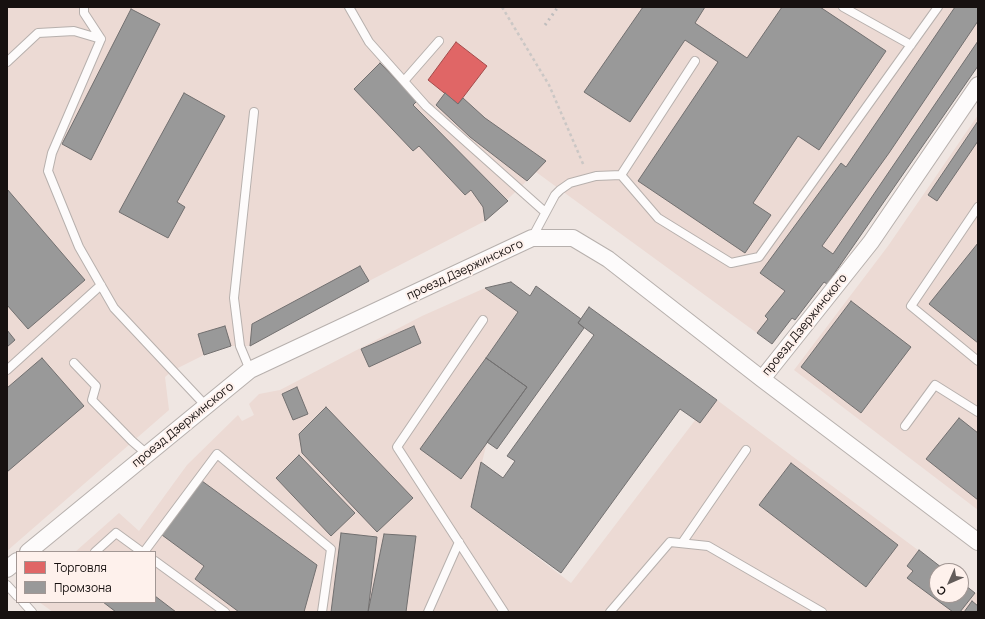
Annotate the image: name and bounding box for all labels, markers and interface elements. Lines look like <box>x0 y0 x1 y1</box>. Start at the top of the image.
street label: проезд Дзержинского <box>405 237 525 303</box>
street label: проезд Дзержинского <box>760 271 850 379</box>
street label: проезд Дзержинского <box>129 380 237 470</box>
legend <box>16 551 156 603</box>
text: Торговля <box>54 559 107 576</box>
north arrow <box>929 563 969 603</box>
text: Промзона <box>54 579 112 596</box>
text: С <box>933 583 949 599</box>

